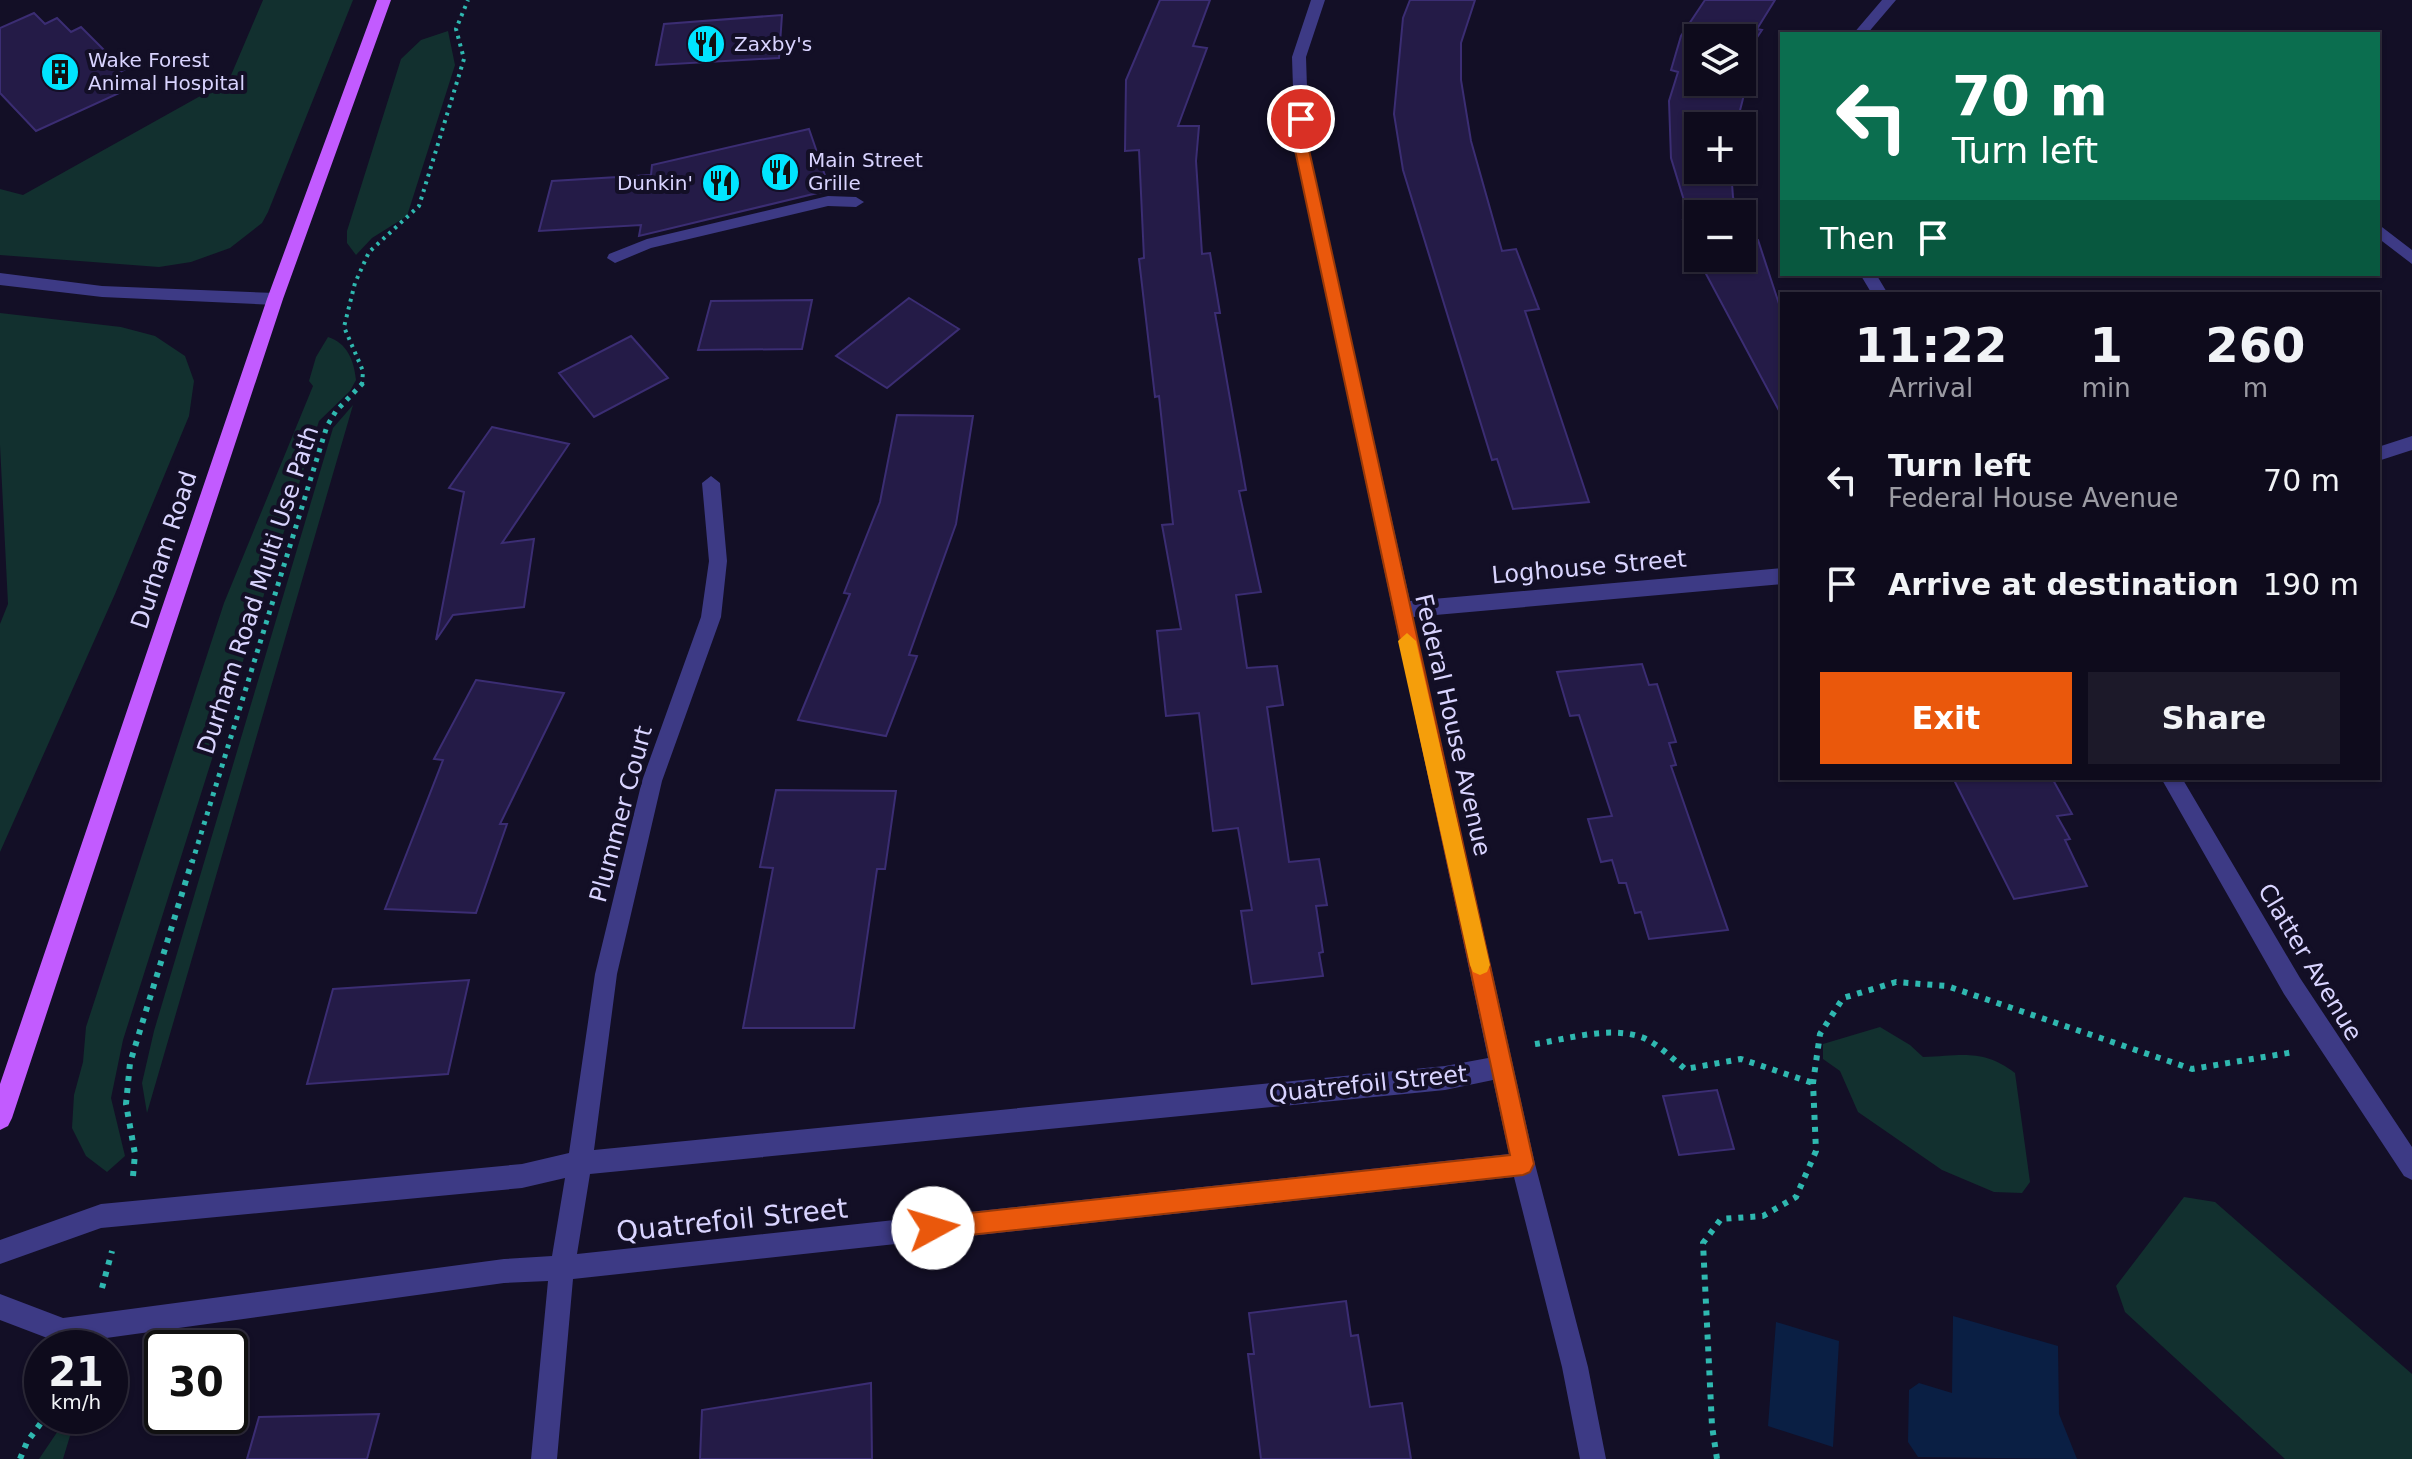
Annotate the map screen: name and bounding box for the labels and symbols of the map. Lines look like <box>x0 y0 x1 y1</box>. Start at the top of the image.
restaurant icon: Zaxby's <box>685 23 727 65</box>
place label: Zaxby's <box>734 32 812 56</box>
place label: Wake Forest Animal Hospital <box>88 48 245 95</box>
building icon: Wake Forest Animal Hospital <box>39 51 81 93</box>
pin <box>1267 85 1335 153</box>
place label: Main Street Grille <box>808 148 923 195</box>
restaurant icon: Main Street Grille <box>759 151 801 193</box>
restaurant icon: Dunkin' <box>700 162 742 204</box>
place label: Dunkin' <box>617 171 693 195</box>
street label: Durham Road Multi Use Path <box>192 422 324 758</box>
street label: Durham Road <box>125 468 203 632</box>
street label: Loghouse Street <box>1490 545 1688 589</box>
street label: Federal House Avenue <box>1409 591 1497 859</box>
street label: Plummer Court <box>584 723 658 905</box>
street label: Clatter Avenue <box>2252 878 2368 1046</box>
street label: Quatrefoil Street <box>1267 1060 1469 1108</box>
position arrow <box>891 1186 975 1270</box>
street label: Quatrefoil Street <box>615 1191 849 1249</box>
speed limit sign: 30 <box>144 1330 248 1434</box>

